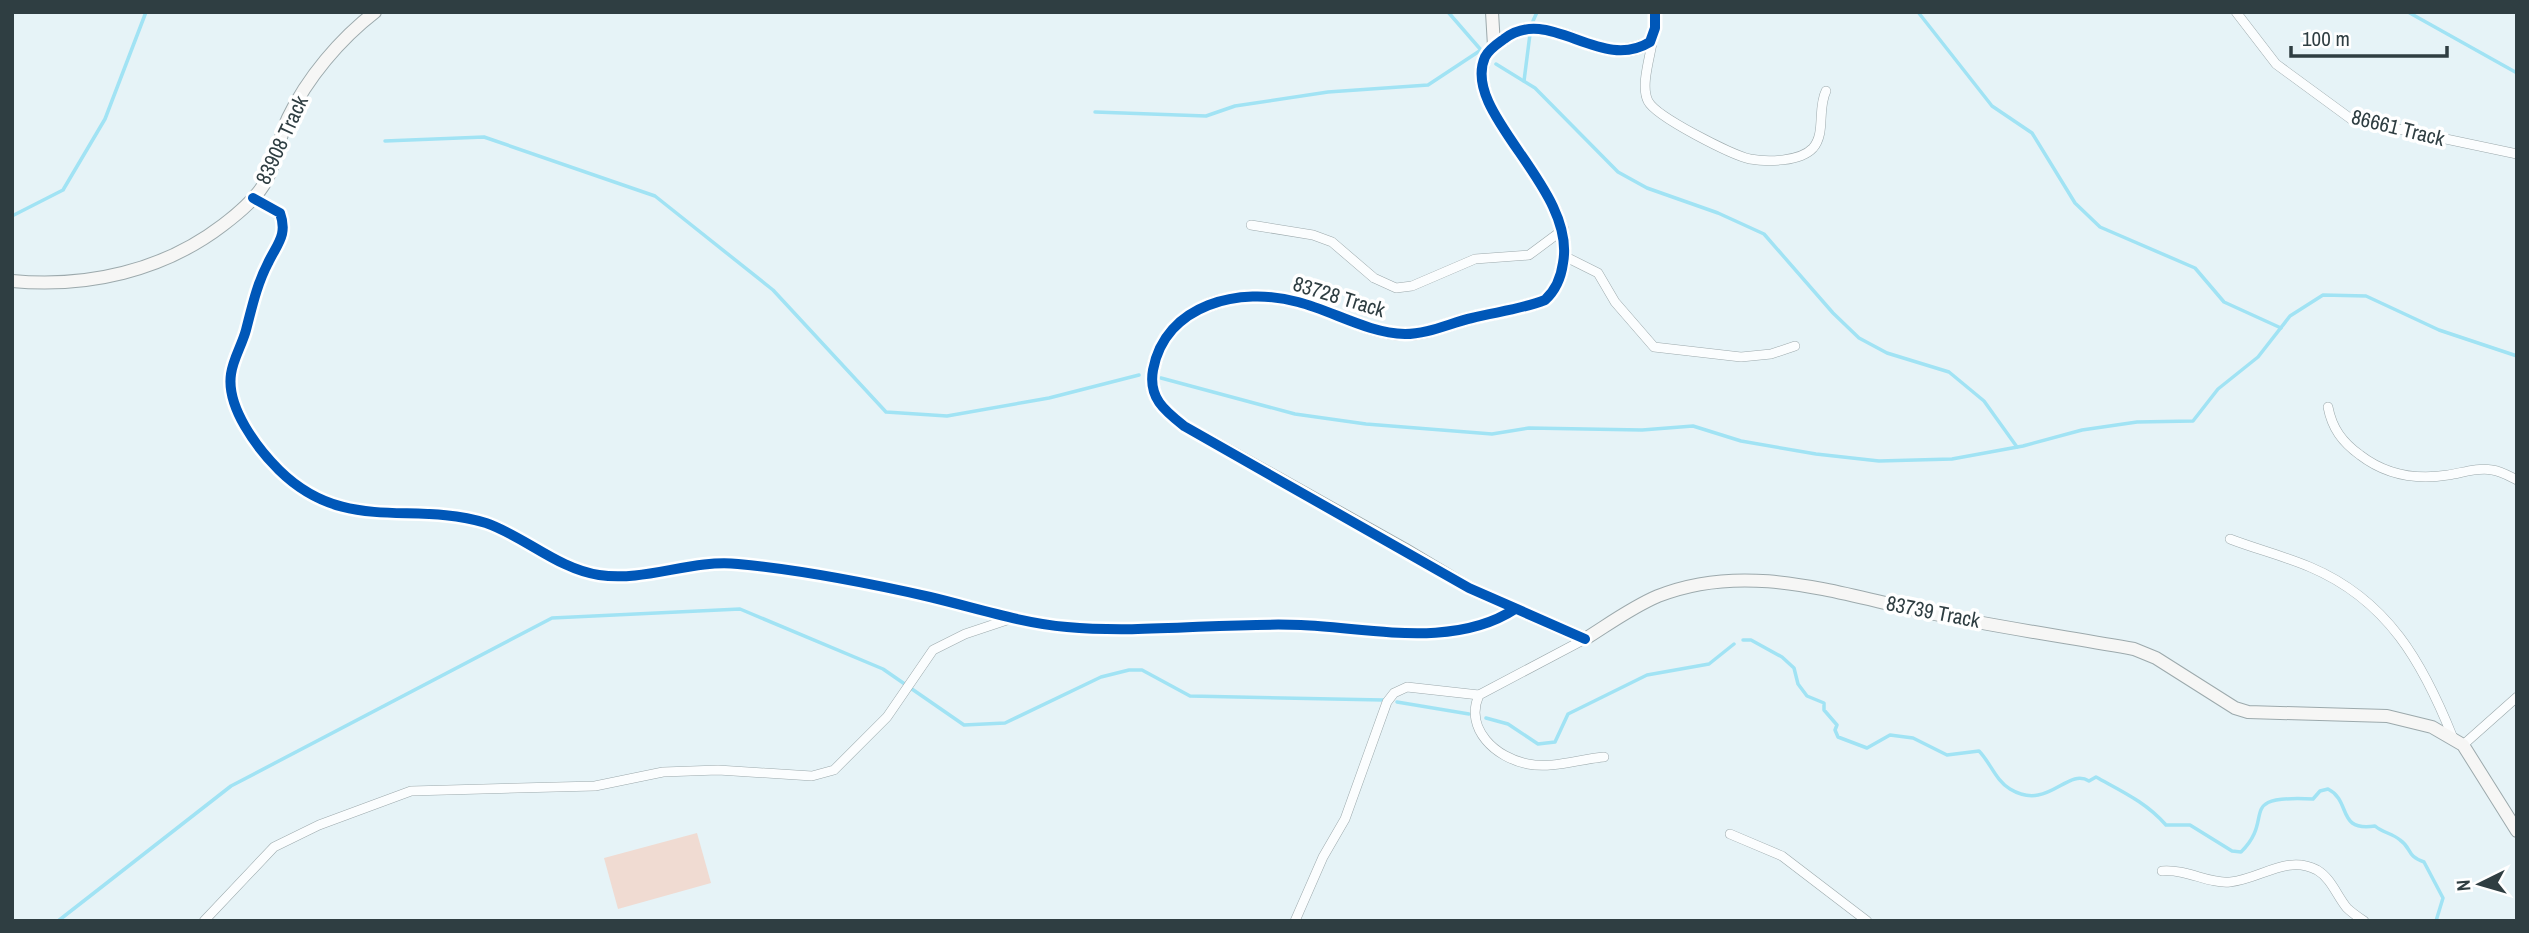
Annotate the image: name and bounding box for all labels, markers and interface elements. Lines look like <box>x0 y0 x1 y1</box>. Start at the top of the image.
scale bar <box>2291 14 2447 58</box>
text: 100 m <box>2302 24 2350 53</box>
street label: 83908 Track <box>248 90 315 189</box>
street label: 86661 Track <box>2349 102 2448 153</box>
street label: 83728 Track <box>1290 269 1389 324</box>
street label: 83739 Track <box>1884 588 1983 635</box>
north arrow <box>2445 849 2515 919</box>
text: N <box>2450 879 2477 892</box>

